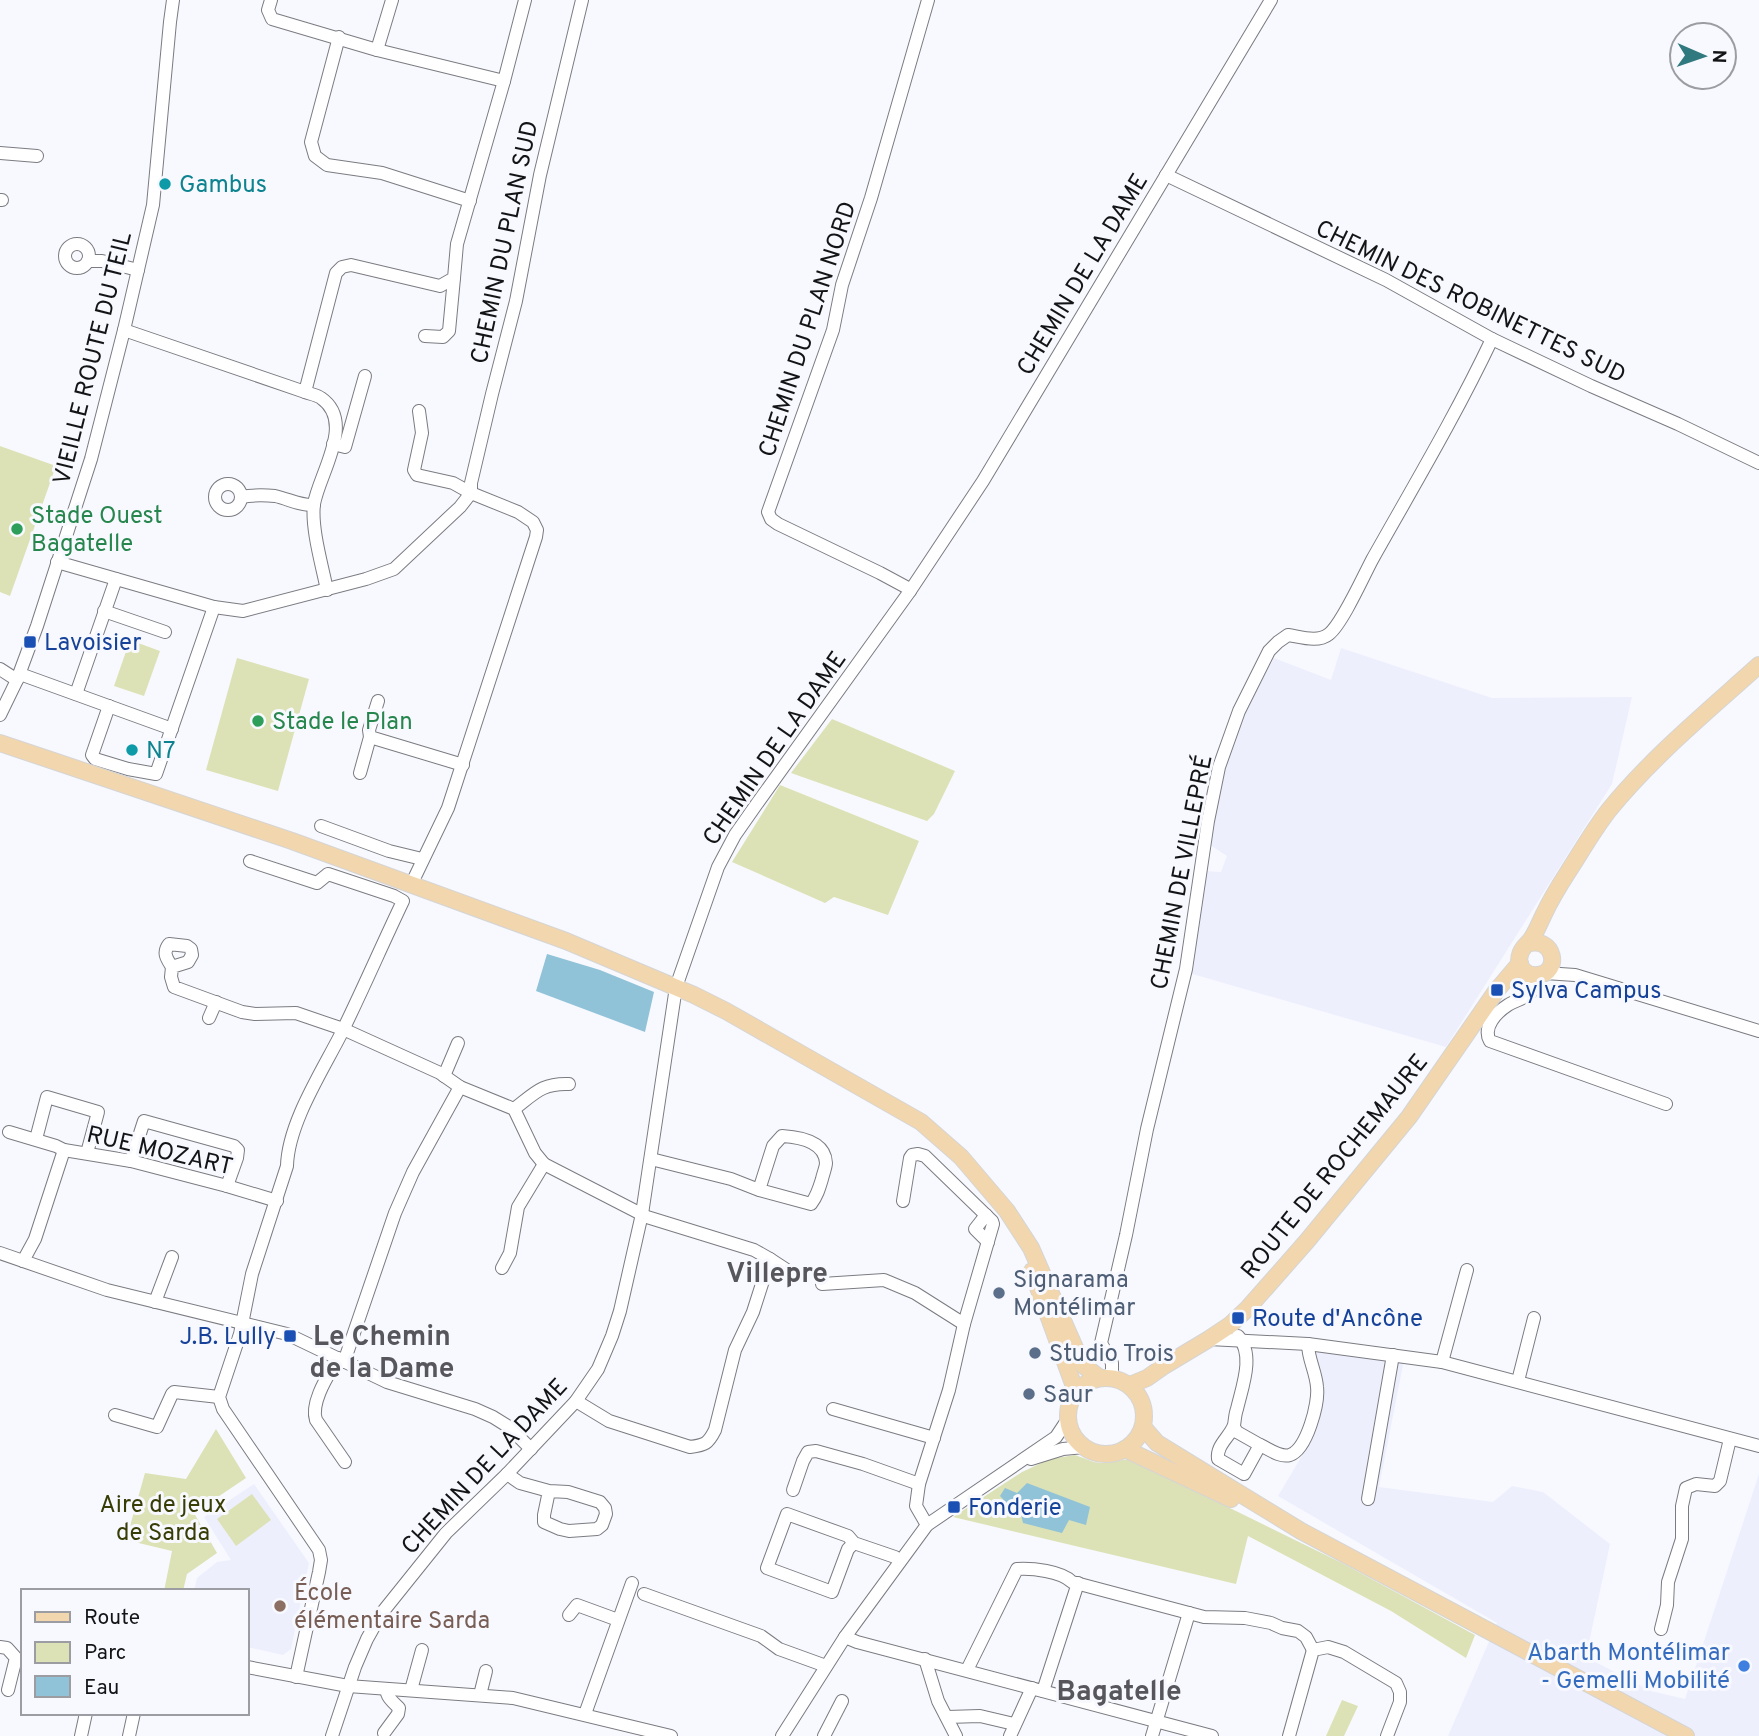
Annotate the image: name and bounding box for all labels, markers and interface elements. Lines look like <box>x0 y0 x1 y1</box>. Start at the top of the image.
north arrow <box>1668 21 1738 91</box>
text: N <box>1706 49 1730 64</box>
street label: CHEMIN DU PLAN SUD <box>466 118 546 367</box>
street label: CHEMIN DE LA DAME <box>1011 168 1156 382</box>
place label: Gambus <box>179 171 267 201</box>
marker: Gambus <box>157 176 173 192</box>
street label: CHEMIN DU PLAN NORD <box>753 198 864 461</box>
street label: CHEMIN DES ROBINETTES SUD <box>1310 214 1630 391</box>
street label: VIEILLE ROUTE DU TEIL <box>48 229 140 488</box>
place label: Stade Ouest Bagatelle <box>31 502 163 560</box>
marker: Stade Ouest Bagatelle <box>9 521 25 537</box>
place label: Lavoisier <box>44 629 142 659</box>
marker: Lavoisier <box>22 634 38 650</box>
street label: CHEMIN DE LA DAME <box>697 646 854 852</box>
place label: Stade le Plan <box>272 708 413 738</box>
marker: Stade le Plan <box>250 713 266 729</box>
place label: N7 <box>146 737 175 767</box>
marker: N7 <box>124 742 140 758</box>
street label: CHEMIN DE VILLEPRÉ <box>1143 752 1220 993</box>
place label: Sylva Campus <box>1511 977 1661 1007</box>
marker: Sylva Campus <box>1489 982 1505 998</box>
street label: ROUTE DE ROCHEMAURE <box>1235 1049 1436 1286</box>
street label: RUE MOZART <box>83 1121 236 1183</box>
district label: Villepre <box>726 1257 828 1293</box>
place label: Signarama Montélimar <box>1013 1266 1136 1324</box>
marker: Signarama Montélimar <box>991 1285 1007 1301</box>
place label: Route d'Ancône <box>1252 1305 1423 1335</box>
marker: Route d'Ancône <box>1230 1310 1246 1326</box>
district label: Le Chemin de la Dame <box>310 1320 454 1388</box>
place label: J.B. Lully <box>179 1323 276 1353</box>
marker: J.B. Lully <box>282 1328 298 1344</box>
place label: Studio Trois <box>1049 1340 1174 1370</box>
marker: Studio Trois <box>1027 1345 1043 1361</box>
street label: CHEMIN DE LA DAME <box>396 1373 575 1562</box>
place label: Saur <box>1043 1381 1093 1411</box>
marker: Saur <box>1021 1386 1037 1402</box>
park label: Aire de jeux de Sarda <box>100 1491 226 1549</box>
place label: Fonderie <box>968 1494 1062 1524</box>
marker: Fonderie <box>946 1499 962 1515</box>
place label: École élémentaire Sarda <box>294 1577 490 1637</box>
legend <box>21 1589 248 1715</box>
marker: École élémentaire Sarda <box>272 1598 288 1614</box>
text: Route <box>84 1605 140 1632</box>
place label: Abarth Montélimar - Gemelli Mobilité <box>1527 1639 1730 1697</box>
text: Parc <box>84 1640 126 1667</box>
marker: Abarth Montélimar - Gemelli Mobilité <box>1736 1658 1752 1674</box>
text: Eau <box>84 1675 119 1702</box>
district label: Bagatelle <box>1057 1675 1181 1711</box>

